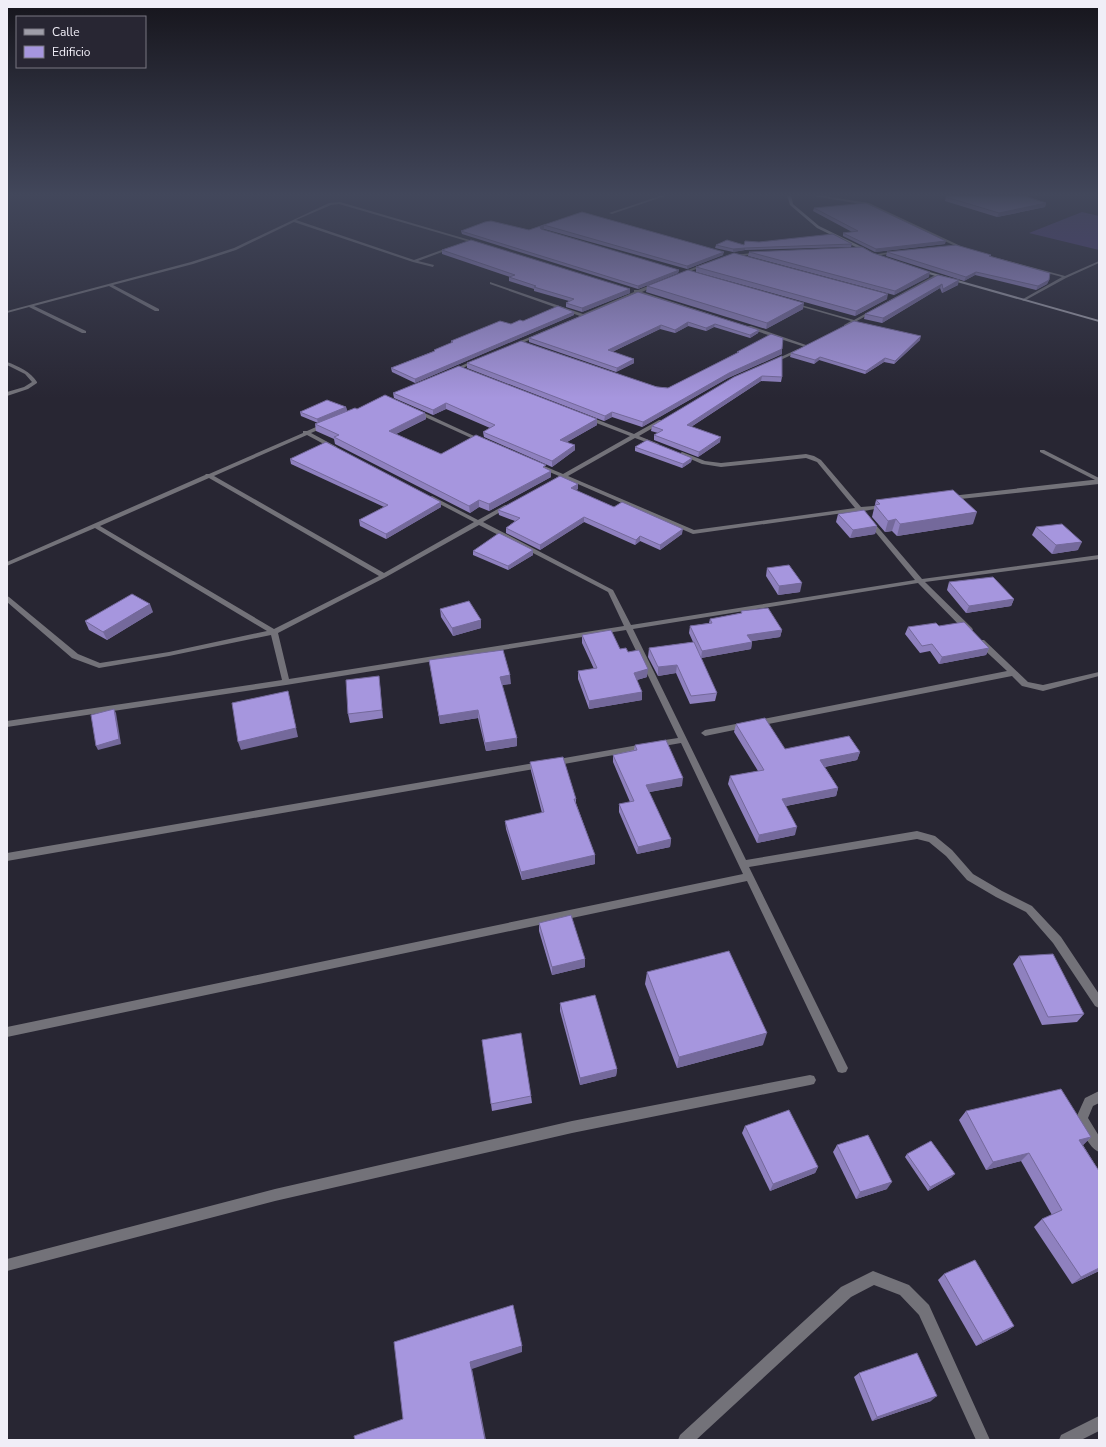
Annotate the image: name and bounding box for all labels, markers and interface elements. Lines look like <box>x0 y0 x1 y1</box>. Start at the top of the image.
legend <box>16 16 146 68</box>
text: Calle <box>52 24 80 40</box>
text: Edificio <box>52 44 91 60</box>

